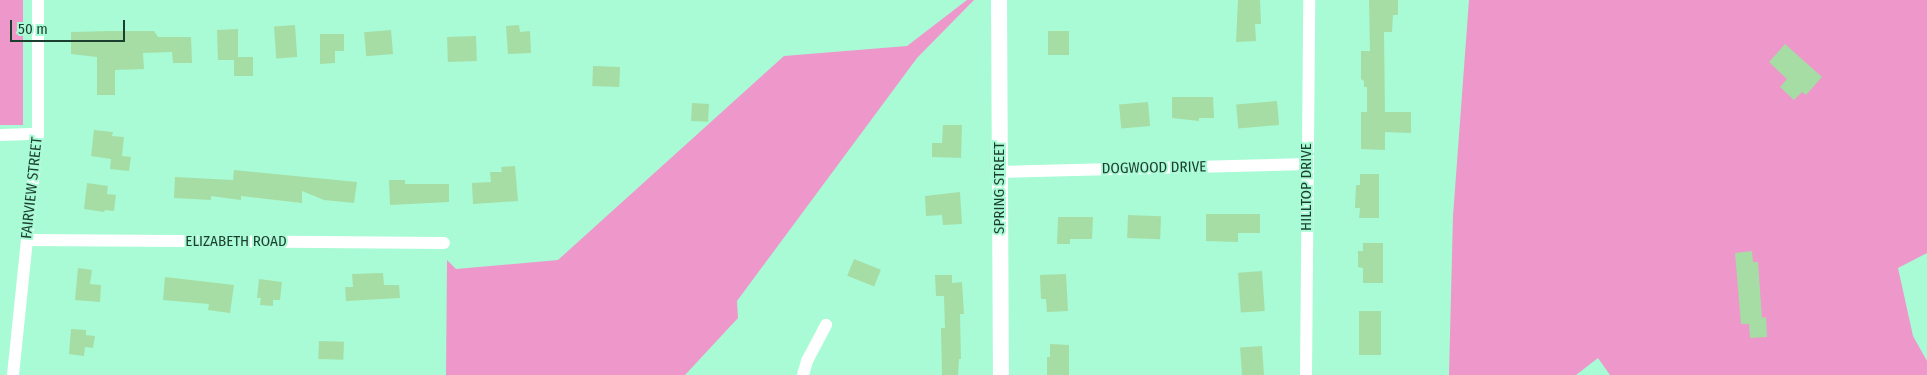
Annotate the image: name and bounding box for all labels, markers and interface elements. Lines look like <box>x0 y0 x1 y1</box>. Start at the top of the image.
scale bar <box>12 10 128 42</box>
text: 50 m <box>18 20 48 38</box>
street label: FAIRVIEW STREET <box>18 136 46 240</box>
street label: SPRING STREET <box>991 142 1009 234</box>
street label: HILLTOP DRIVE <box>1298 143 1316 231</box>
street label: DOGWOOD DRIVE <box>1102 158 1206 178</box>
street label: ELIZABETH ROAD <box>185 233 287 251</box>

